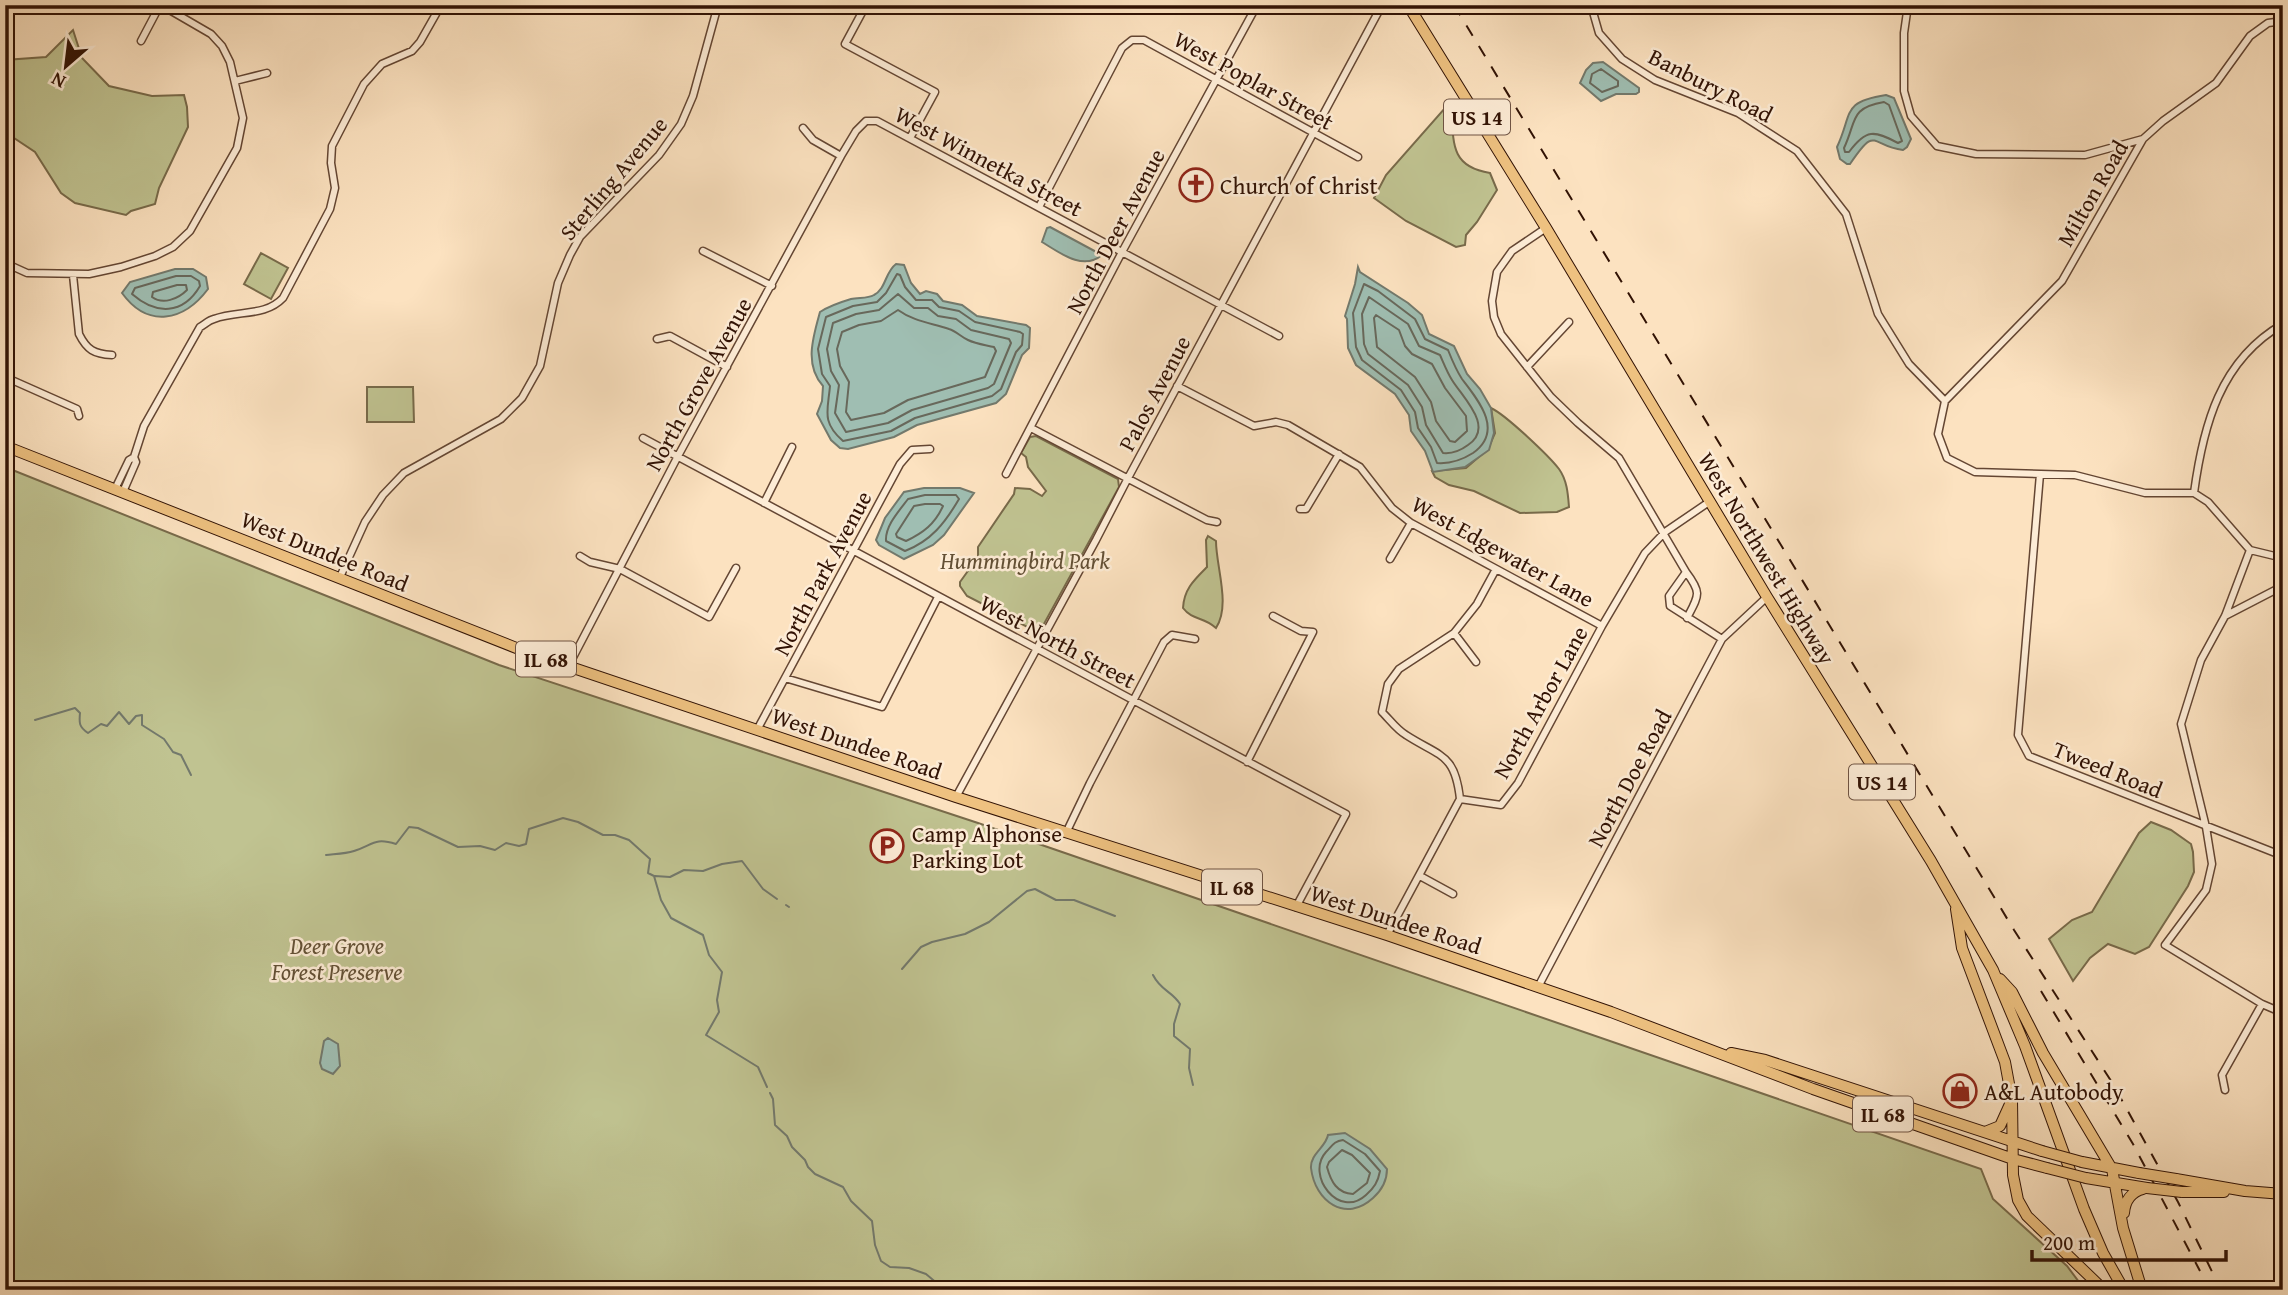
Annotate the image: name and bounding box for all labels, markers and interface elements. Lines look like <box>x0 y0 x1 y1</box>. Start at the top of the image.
street label: West Poplar Street <box>1168 22 1340 138</box>
north arrow <box>32 32 102 102</box>
street label: Banbury Road <box>1643 40 1779 131</box>
text: N <box>46 66 70 96</box>
street label: West Winnetka Street <box>889 98 1089 224</box>
road number: US 14 <box>1444 100 1510 134</box>
street label: Sterling Avenue <box>551 109 675 247</box>
street label: Milton Road <box>2048 133 2136 252</box>
street label: North Deer Avenue <box>1057 142 1173 320</box>
church icon: Church of Christ <box>1177 166 1215 204</box>
place label: Church of Christ <box>1220 169 1378 202</box>
street label: North Grove Avenue <box>637 291 759 477</box>
street label: Palos Avenue <box>1110 329 1198 457</box>
street label: West Northwest Highway <box>1690 446 1844 671</box>
street label: North Park Avenue <box>765 485 879 661</box>
street label: West Edgewater Lane <box>1406 487 1600 615</box>
street label: West Dundee Road <box>236 502 414 600</box>
park label: Hummingbird Park <box>939 544 1110 577</box>
street label: West North Street <box>974 586 1142 696</box>
street label: North Arbor Lane <box>1484 620 1596 784</box>
road number: IL 68 <box>516 642 576 676</box>
street label: West Dundee Road <box>767 698 947 788</box>
street label: North Doe Road <box>1579 702 1680 853</box>
street label: Tweed Road <box>2048 732 2169 806</box>
road number: US 14 <box>1849 764 1915 800</box>
place label: Camp Alphonse Parking Lot <box>912 817 1062 876</box>
parking icon: Camp Alphonse Parking Lot <box>868 827 906 865</box>
road number: IL 68 <box>1202 870 1262 904</box>
street label: West Dundee Road <box>1306 876 1486 962</box>
park label: Deer Grove Forest Preserve <box>271 929 402 988</box>
shop icon: A&L Autobody <box>1941 1072 1979 1110</box>
place label: A&L Autobody <box>1984 1075 2124 1108</box>
road number: IL 68 <box>1853 1096 1913 1132</box>
scale bar <box>2032 1218 2227 1262</box>
text: 200 m <box>2043 1227 2095 1258</box>

